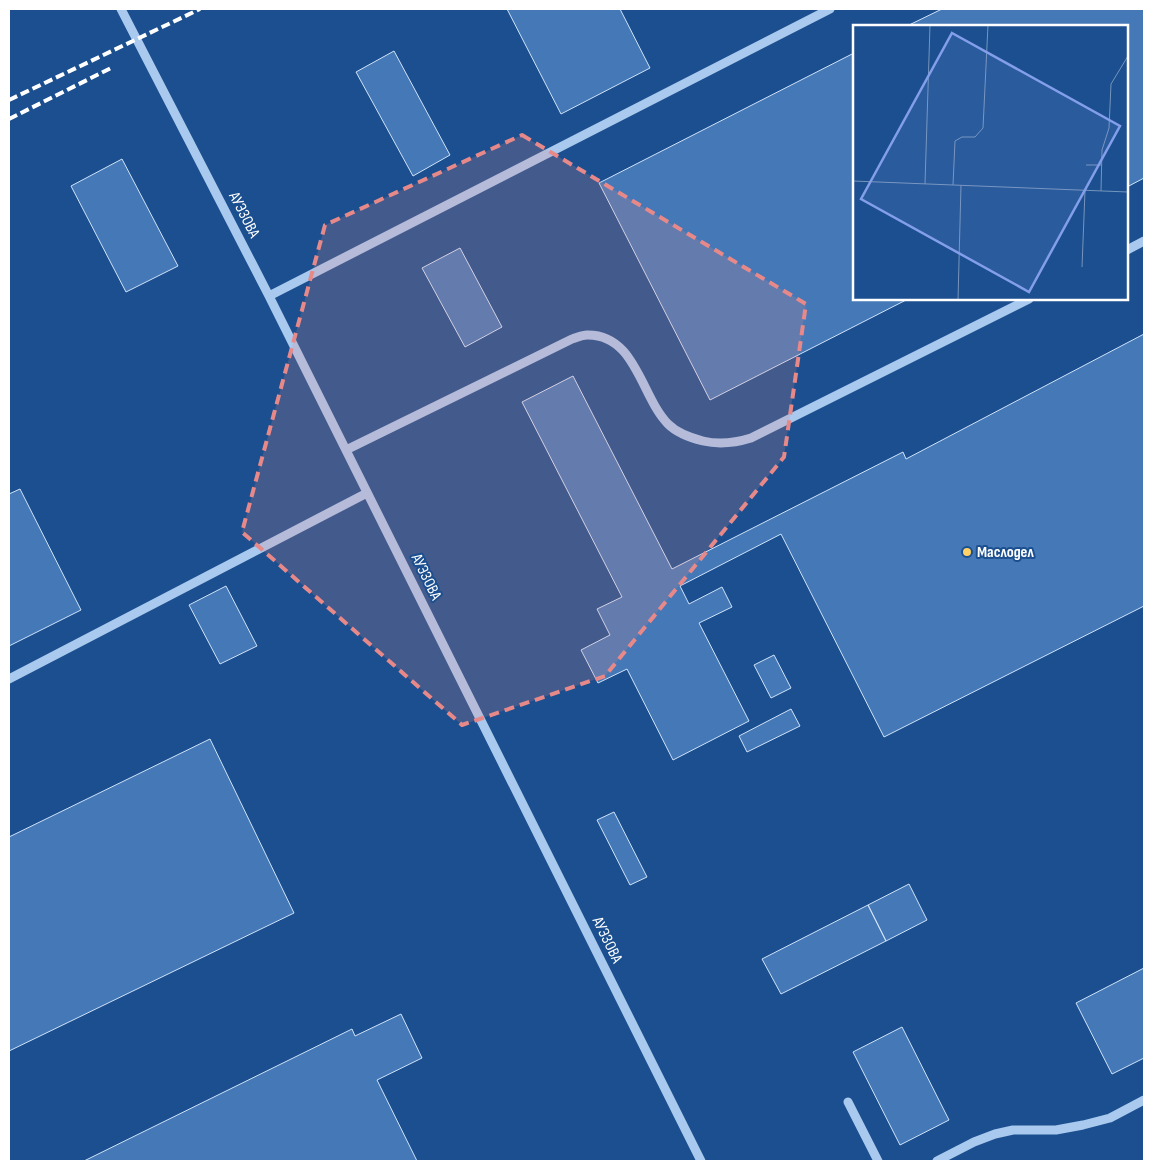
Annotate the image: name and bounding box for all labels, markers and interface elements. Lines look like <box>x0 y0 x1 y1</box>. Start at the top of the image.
inset map <box>853 25 1128 300</box>
street label: АУЭЗОВА <box>224 188 264 241</box>
place label: Маслодел <box>977 543 1034 562</box>
marker: Маслодел <box>961 546 973 558</box>
street label: АУЭЗОВА <box>406 550 445 603</box>
street label: АУЭЗОВА <box>587 913 626 966</box>

